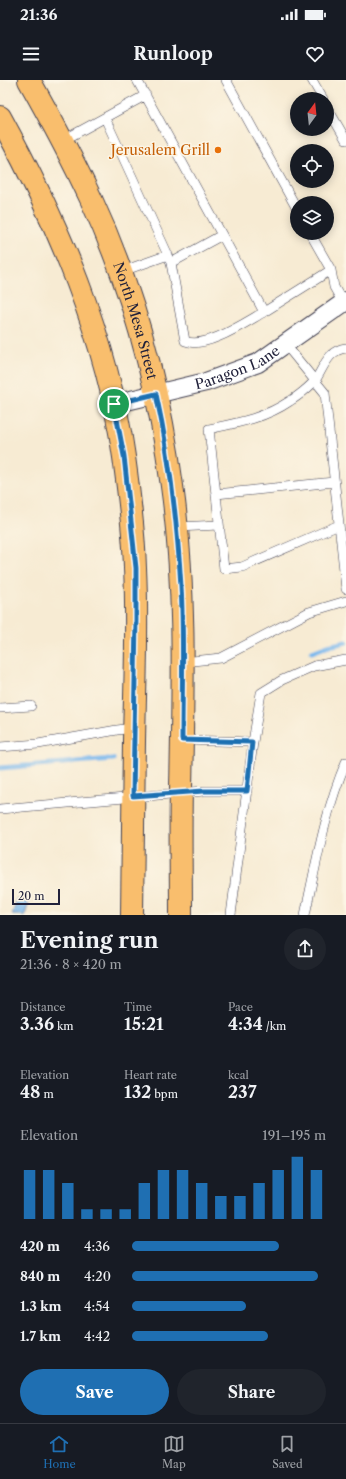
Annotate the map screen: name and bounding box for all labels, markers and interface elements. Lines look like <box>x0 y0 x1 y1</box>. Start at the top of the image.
text: 21:36 <box>20 5 58 24</box>
icon: menu <box>20 43 42 65</box>
text: Runloop <box>133 43 213 65</box>
icon: heart <box>304 43 326 65</box>
north arrow <box>290 92 334 136</box>
map controls <box>290 92 334 240</box>
place label: Jerusalem Grill <box>109 141 210 159</box>
button: locate <box>290 144 334 188</box>
marker: Jerusalem Grill <box>213 145 223 155</box>
button: layers <box>290 196 334 240</box>
street label: North Mesa Street <box>109 260 161 381</box>
street label: Paragon Lane <box>193 341 283 393</box>
pin <box>97 387 131 421</box>
icon: arrive <box>103 393 125 415</box>
scale bar <box>12 887 60 906</box>
text: 20 m <box>18 889 44 903</box>
text: Evening run <box>20 927 159 954</box>
button: share <box>284 928 326 970</box>
text: 21:36 · 8 × 420 m <box>20 956 122 972</box>
text: Distance <box>20 1000 66 1014</box>
text: Time <box>124 1000 152 1014</box>
text: Pace <box>228 1000 253 1014</box>
text: 3.36 <box>20 1014 54 1034</box>
text: 15:21 <box>124 1014 164 1034</box>
text: 4:34 <box>228 1014 263 1034</box>
text: km <box>54 1019 74 1033</box>
text: /km <box>263 1019 286 1033</box>
text: Elevation <box>20 1068 69 1082</box>
text: Heart rate <box>124 1068 177 1082</box>
text: kcal <box>228 1068 249 1082</box>
text: 48 <box>20 1082 41 1102</box>
text: 132 <box>124 1082 151 1102</box>
text: 237 <box>228 1082 257 1102</box>
text: m <box>41 1087 54 1101</box>
text: bpm <box>151 1087 178 1101</box>
text: Elevation <box>20 1127 78 1143</box>
text: 191–195 m <box>262 1127 326 1143</box>
text: 420 m <box>20 1238 60 1254</box>
text: 4:36 <box>84 1238 110 1254</box>
text: 840 m <box>20 1268 60 1284</box>
text: 4:20 <box>84 1268 111 1284</box>
text: 1.3 km <box>20 1298 62 1314</box>
text: 4:54 <box>84 1298 110 1314</box>
text: 1.7 km <box>20 1328 61 1344</box>
text: 4:42 <box>84 1328 110 1344</box>
button: Save <box>20 1369 169 1415</box>
button: Share <box>177 1369 326 1415</box>
tab: Home <box>43 1433 76 1471</box>
tab: Map <box>162 1433 186 1471</box>
tab: Saved <box>272 1433 303 1471</box>

